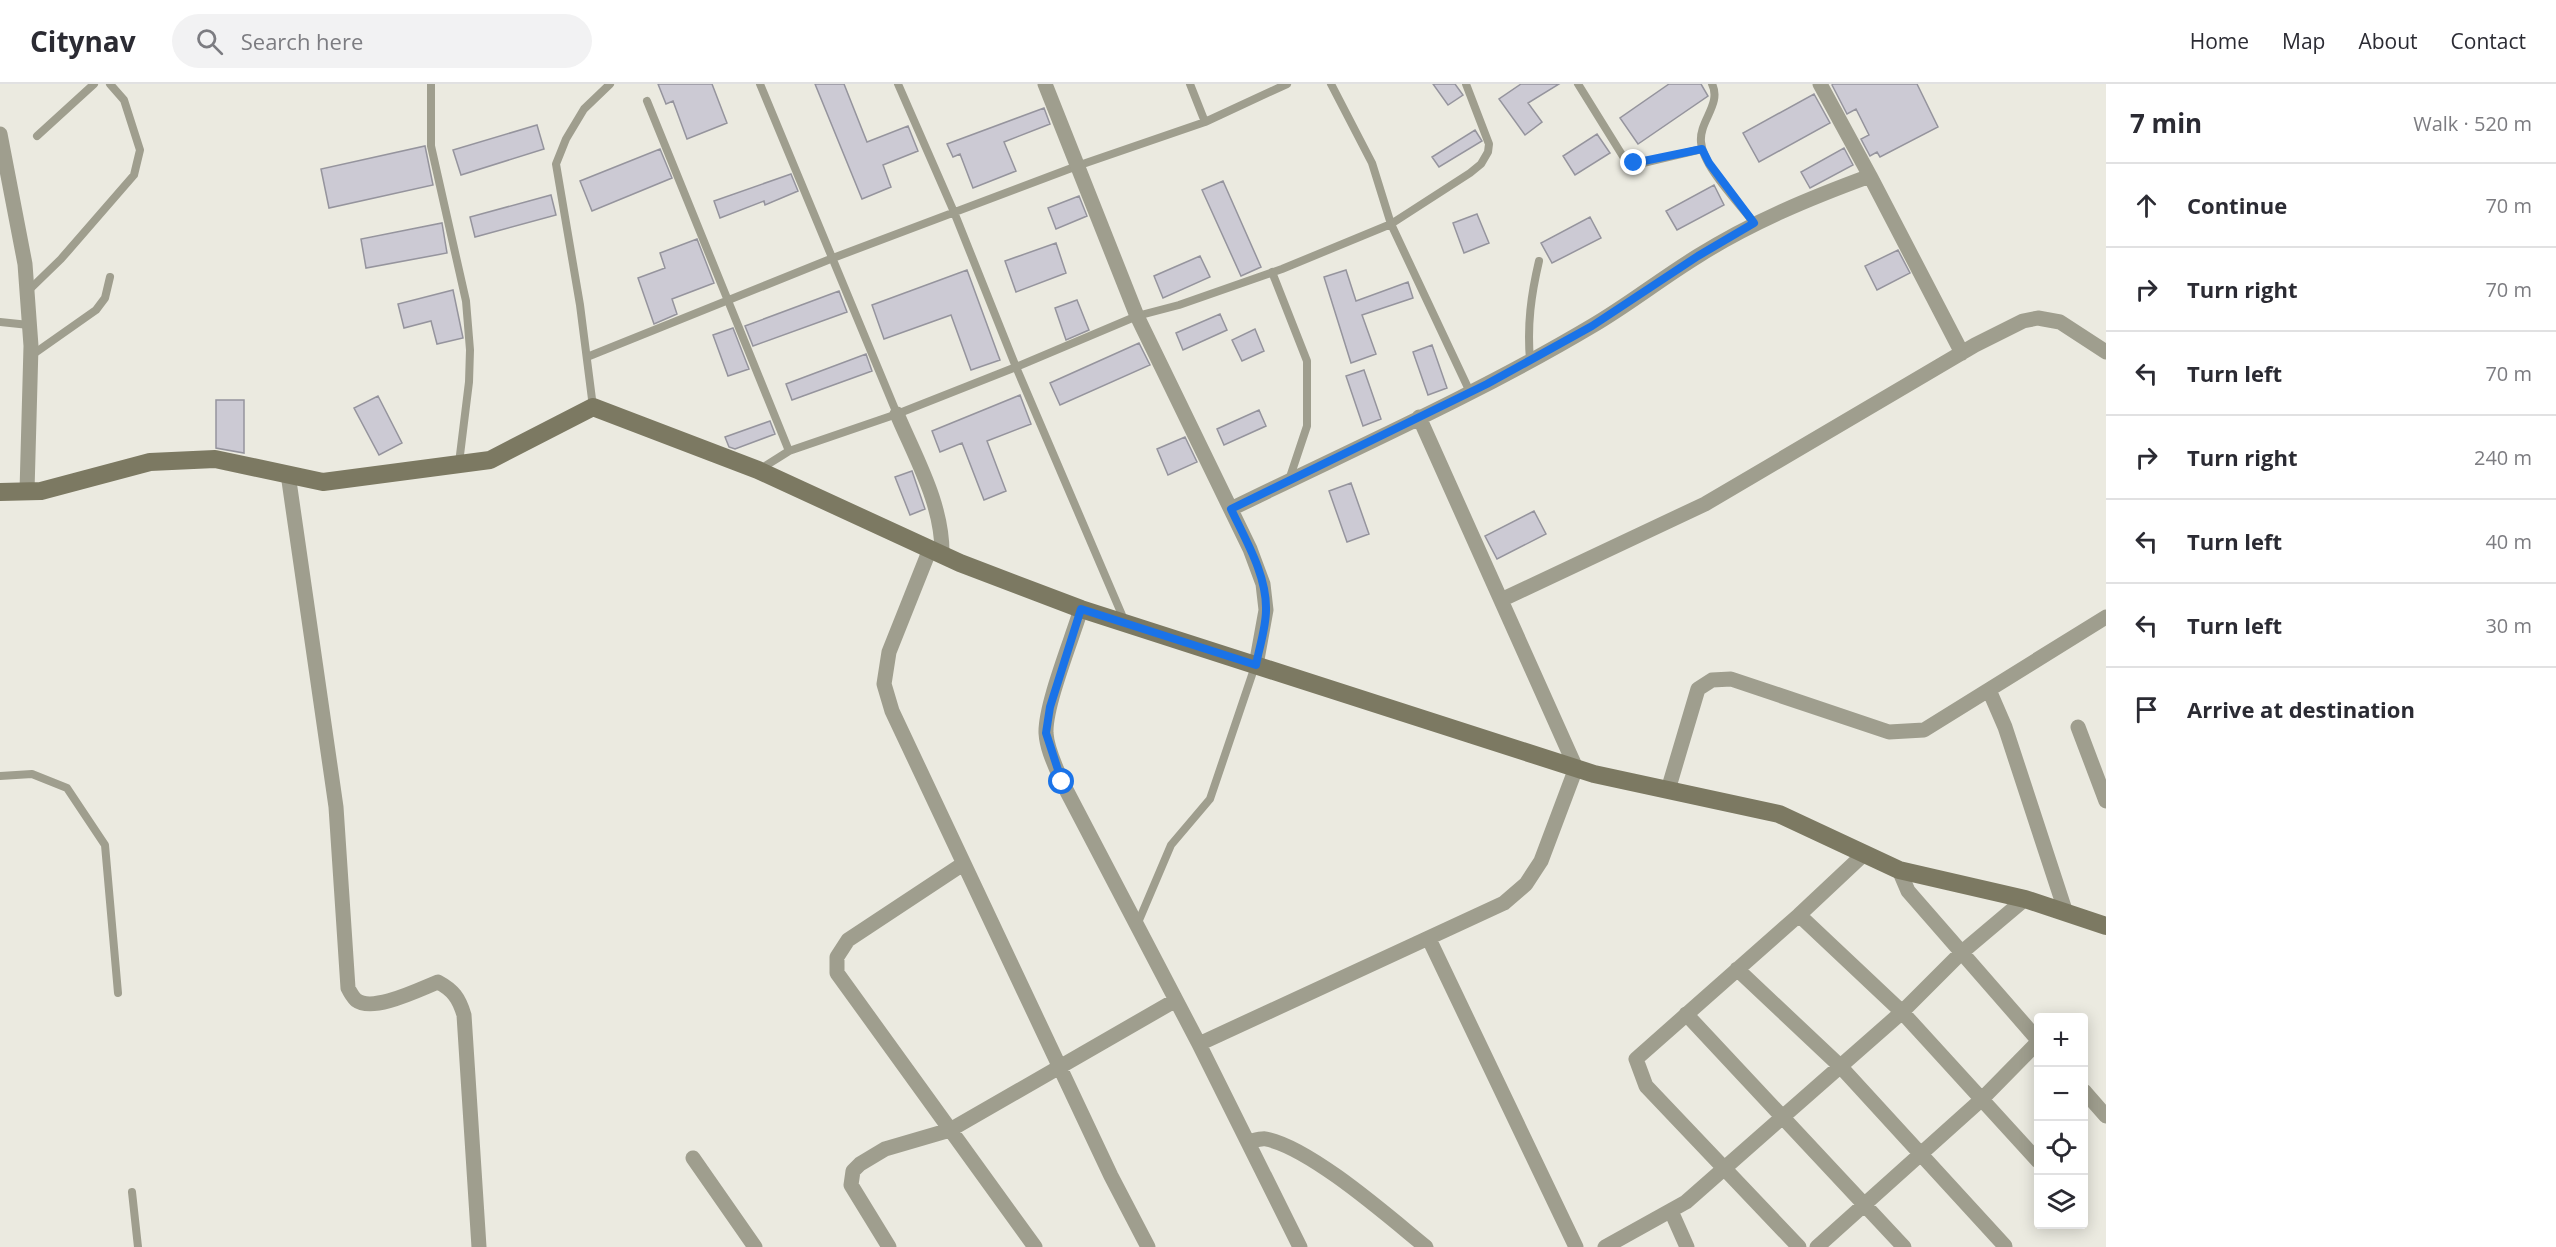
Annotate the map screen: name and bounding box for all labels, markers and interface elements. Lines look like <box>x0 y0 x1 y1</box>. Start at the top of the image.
search box <box>172 14 592 68</box>
text: Citynav <box>30 22 136 60</box>
icon: search <box>193 25 226 58</box>
text: Search here <box>241 26 363 56</box>
text: Home <box>2190 27 2249 55</box>
text: Map <box>2282 27 2325 55</box>
text: About <box>2358 27 2418 55</box>
text: Contact <box>2451 27 2526 55</box>
text: 7 min <box>2130 105 2202 141</box>
text: Walk · 520 m <box>2413 110 2532 137</box>
route end <box>1620 149 1646 175</box>
icon: ahead <box>2130 189 2163 222</box>
text: Continue <box>2187 190 2287 220</box>
text: 70 m <box>2485 192 2532 219</box>
icon: right <box>2130 273 2163 306</box>
text: Turn right <box>2187 274 2298 304</box>
text: 70 m <box>2485 276 2532 303</box>
icon: left <box>2130 357 2163 390</box>
text: Turn left <box>2187 358 2282 388</box>
text: 70 m <box>2485 360 2532 387</box>
icon: right <box>2130 441 2163 474</box>
text: Turn right <box>2187 442 2298 472</box>
text: 240 m <box>2474 444 2532 471</box>
icon: left <box>2130 525 2163 558</box>
text: Turn left <box>2187 526 2282 556</box>
text: 40 m <box>2485 528 2532 555</box>
icon: left <box>2130 609 2163 642</box>
text: Turn left <box>2187 610 2282 640</box>
text: 30 m <box>2485 612 2532 639</box>
icon: arrive <box>2130 693 2163 726</box>
text: Arrive at destination <box>2187 694 2415 724</box>
route start <box>1048 768 1074 794</box>
map controls <box>2034 1013 2088 1229</box>
button: + <box>2034 1013 2088 1067</box>
button: − <box>2034 1067 2088 1121</box>
button: locate <box>2034 1121 2088 1175</box>
button: layers <box>2034 1175 2088 1229</box>

